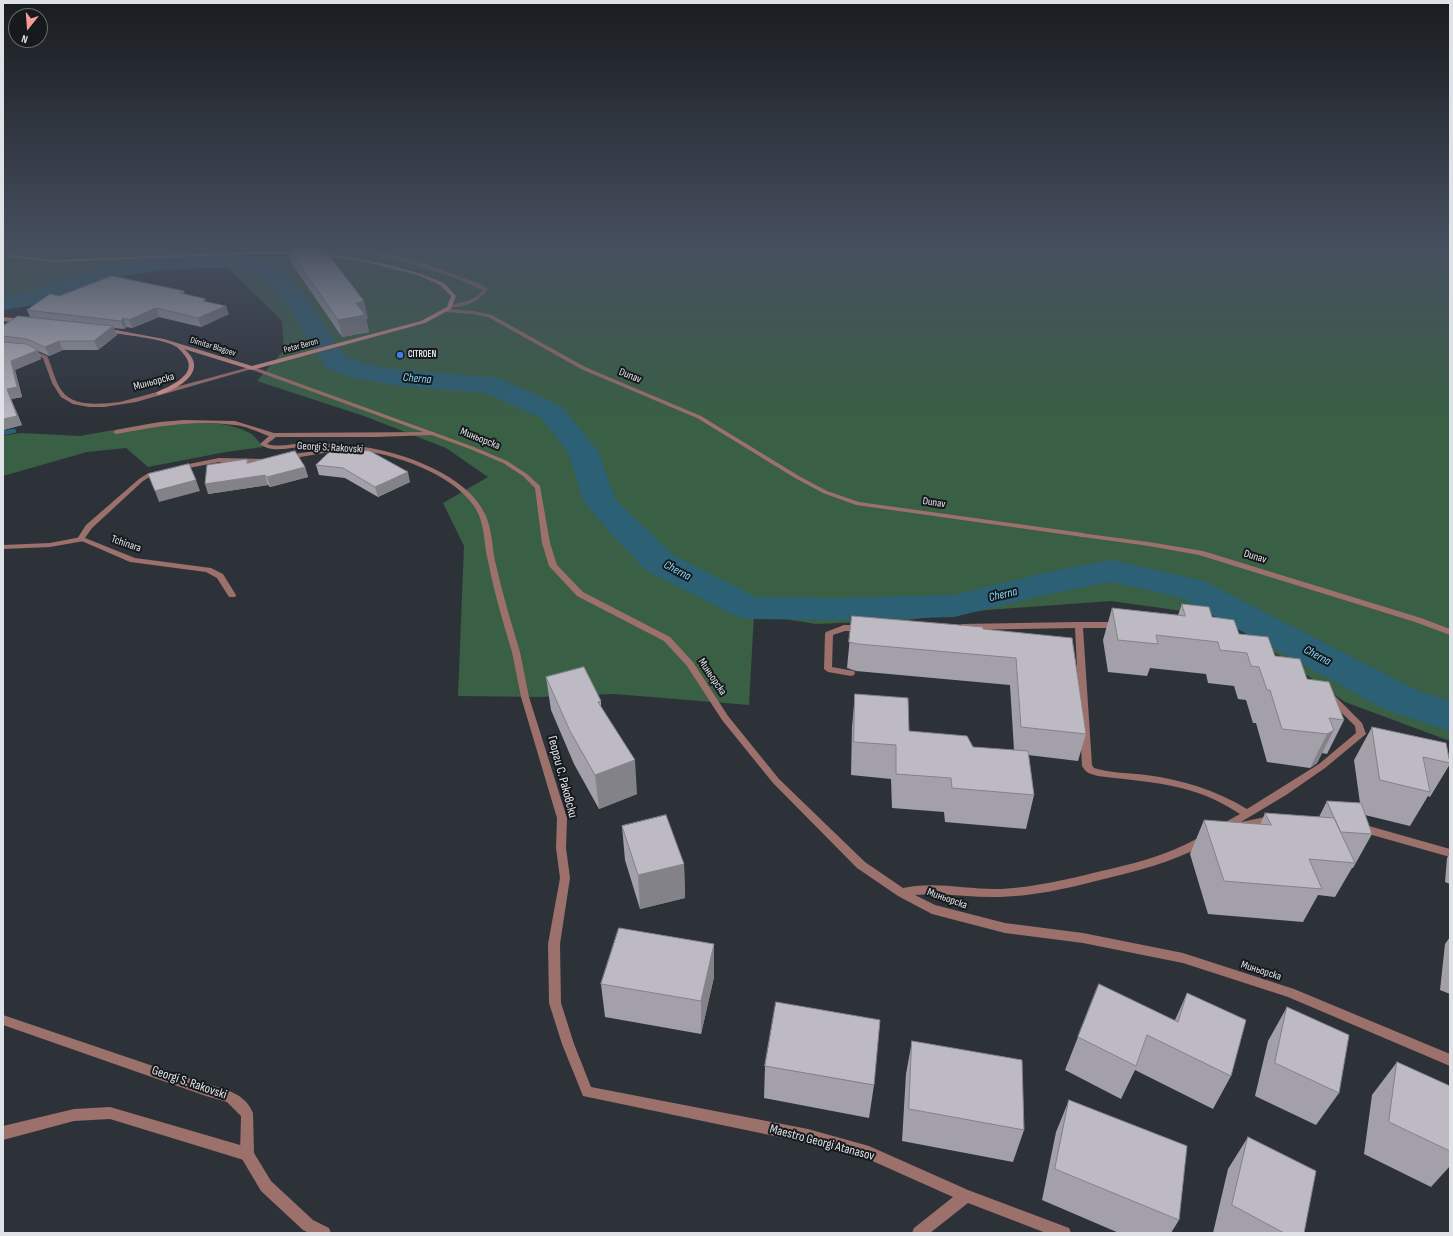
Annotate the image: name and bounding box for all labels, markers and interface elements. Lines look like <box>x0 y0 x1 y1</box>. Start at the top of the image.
north arrow <box>8 8 48 48</box>
text: N <box>20 32 29 46</box>
street label: Dimitar Blagoev <box>189 335 237 359</box>
street label: Petar Beron <box>283 336 319 356</box>
marker: CITROEN <box>395 350 405 360</box>
place label: CITROEN <box>408 350 436 360</box>
street label: Dunav <box>617 366 643 386</box>
street label: Миньорска <box>132 370 176 394</box>
water label: Cherna <box>402 371 432 387</box>
street label: Миньорска <box>458 425 502 453</box>
street label: Georgi S. Rakovski <box>297 440 363 456</box>
street label: Dunav <box>922 495 946 511</box>
street label: Tchinara <box>109 533 143 555</box>
street label: Dunav <box>1242 547 1268 567</box>
water label: Cherna <box>661 558 693 584</box>
water label: Cherna <box>987 585 1019 605</box>
water label: Cherna <box>1301 643 1333 669</box>
street label: Миньорска <box>695 656 729 698</box>
street label: Георги С. Раковски <box>544 734 580 820</box>
street label: Миньорска <box>925 886 969 912</box>
street label: Миньорска <box>1239 958 1283 984</box>
street label: Georgi S. Rakovski <box>149 1063 229 1103</box>
street label: Maestro Georgi Atanasov <box>768 1122 876 1164</box>

